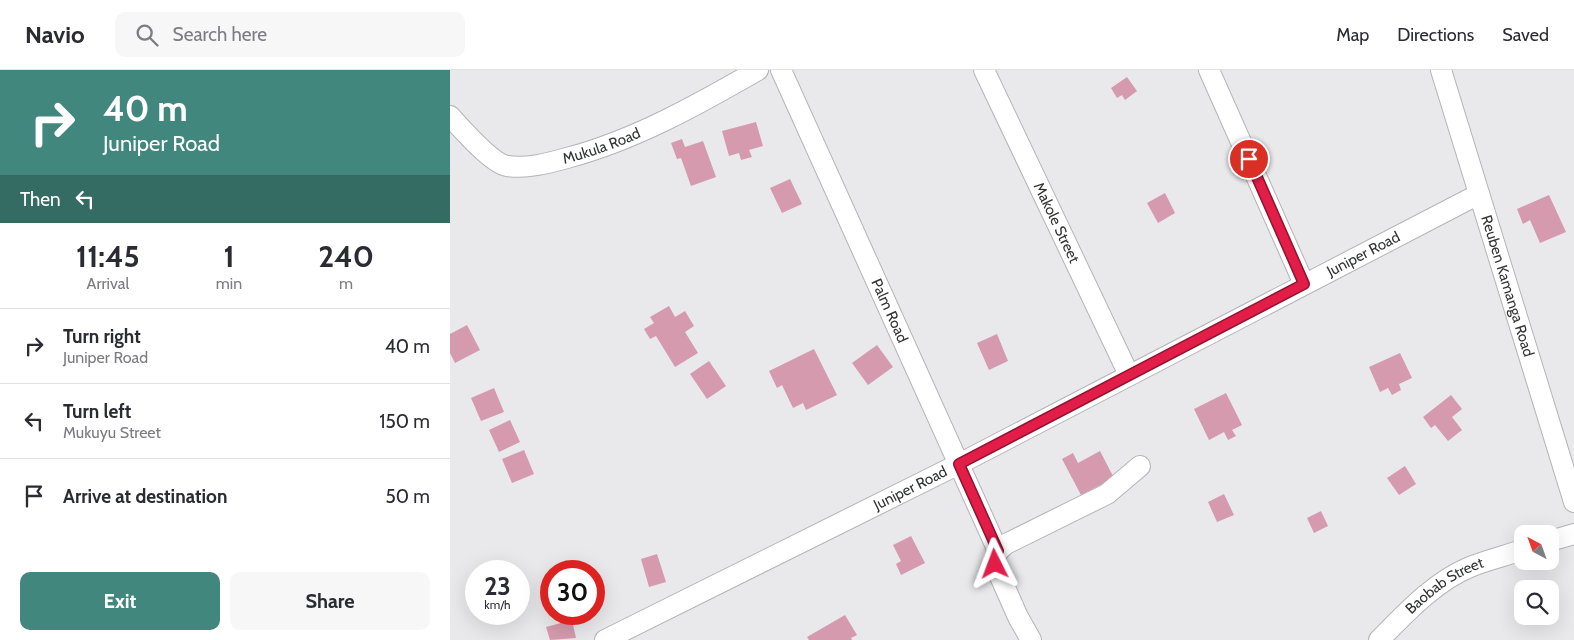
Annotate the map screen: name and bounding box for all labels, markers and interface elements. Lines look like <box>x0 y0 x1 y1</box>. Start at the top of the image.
search box <box>115 12 465 57</box>
text: Navio <box>25 20 85 49</box>
icon: search <box>133 21 161 49</box>
text: Search here <box>173 23 267 46</box>
text: Map <box>1336 24 1369 46</box>
text: Directions <box>1397 24 1474 46</box>
text: Saved <box>1502 24 1549 46</box>
text: 40 m <box>103 87 188 130</box>
icon: right <box>20 90 85 155</box>
street label: Mukula Road <box>561 124 643 168</box>
text: Juniper Road <box>103 130 220 157</box>
pin <box>1228 138 1270 180</box>
icon: arrive <box>1235 145 1263 173</box>
street label: Makole Street <box>1030 179 1083 266</box>
icon: left <box>71 185 99 213</box>
text: Then <box>20 188 61 211</box>
street label: Reuben Kamanga Road <box>1477 213 1538 359</box>
street label: Juniper Road <box>1323 228 1403 281</box>
text: 11:45 <box>76 238 140 275</box>
text: 1 <box>223 238 234 275</box>
text: 240 <box>318 238 374 275</box>
text: Arrival <box>87 274 129 293</box>
text: min <box>216 274 242 293</box>
text: m <box>339 274 353 293</box>
street label: Palm Road <box>867 276 912 345</box>
text: Turn right <box>63 325 141 348</box>
icon: right <box>20 332 48 360</box>
text: 40 m <box>385 335 430 358</box>
text: Juniper Road <box>63 348 148 367</box>
text: Turn left <box>63 400 131 423</box>
icon: left <box>20 407 48 435</box>
text: 150 m <box>379 410 430 433</box>
text: Mukuyu Street <box>63 423 161 442</box>
street label: Juniper Road <box>870 462 950 514</box>
icon: arrive <box>20 482 48 510</box>
text: Arrive at destination <box>63 485 227 508</box>
text: 50 m <box>386 485 430 508</box>
north arrow <box>1514 525 1559 570</box>
map controls <box>1514 525 1559 625</box>
position arrow <box>968 537 1020 589</box>
street label: Baobab Street <box>1402 554 1486 618</box>
speed limit sign: 30 <box>540 560 605 625</box>
text: 23 <box>484 571 511 601</box>
button: Exit <box>20 572 220 630</box>
button: Share <box>230 572 430 630</box>
button: search <box>1514 580 1559 625</box>
text: km/h <box>484 597 511 612</box>

